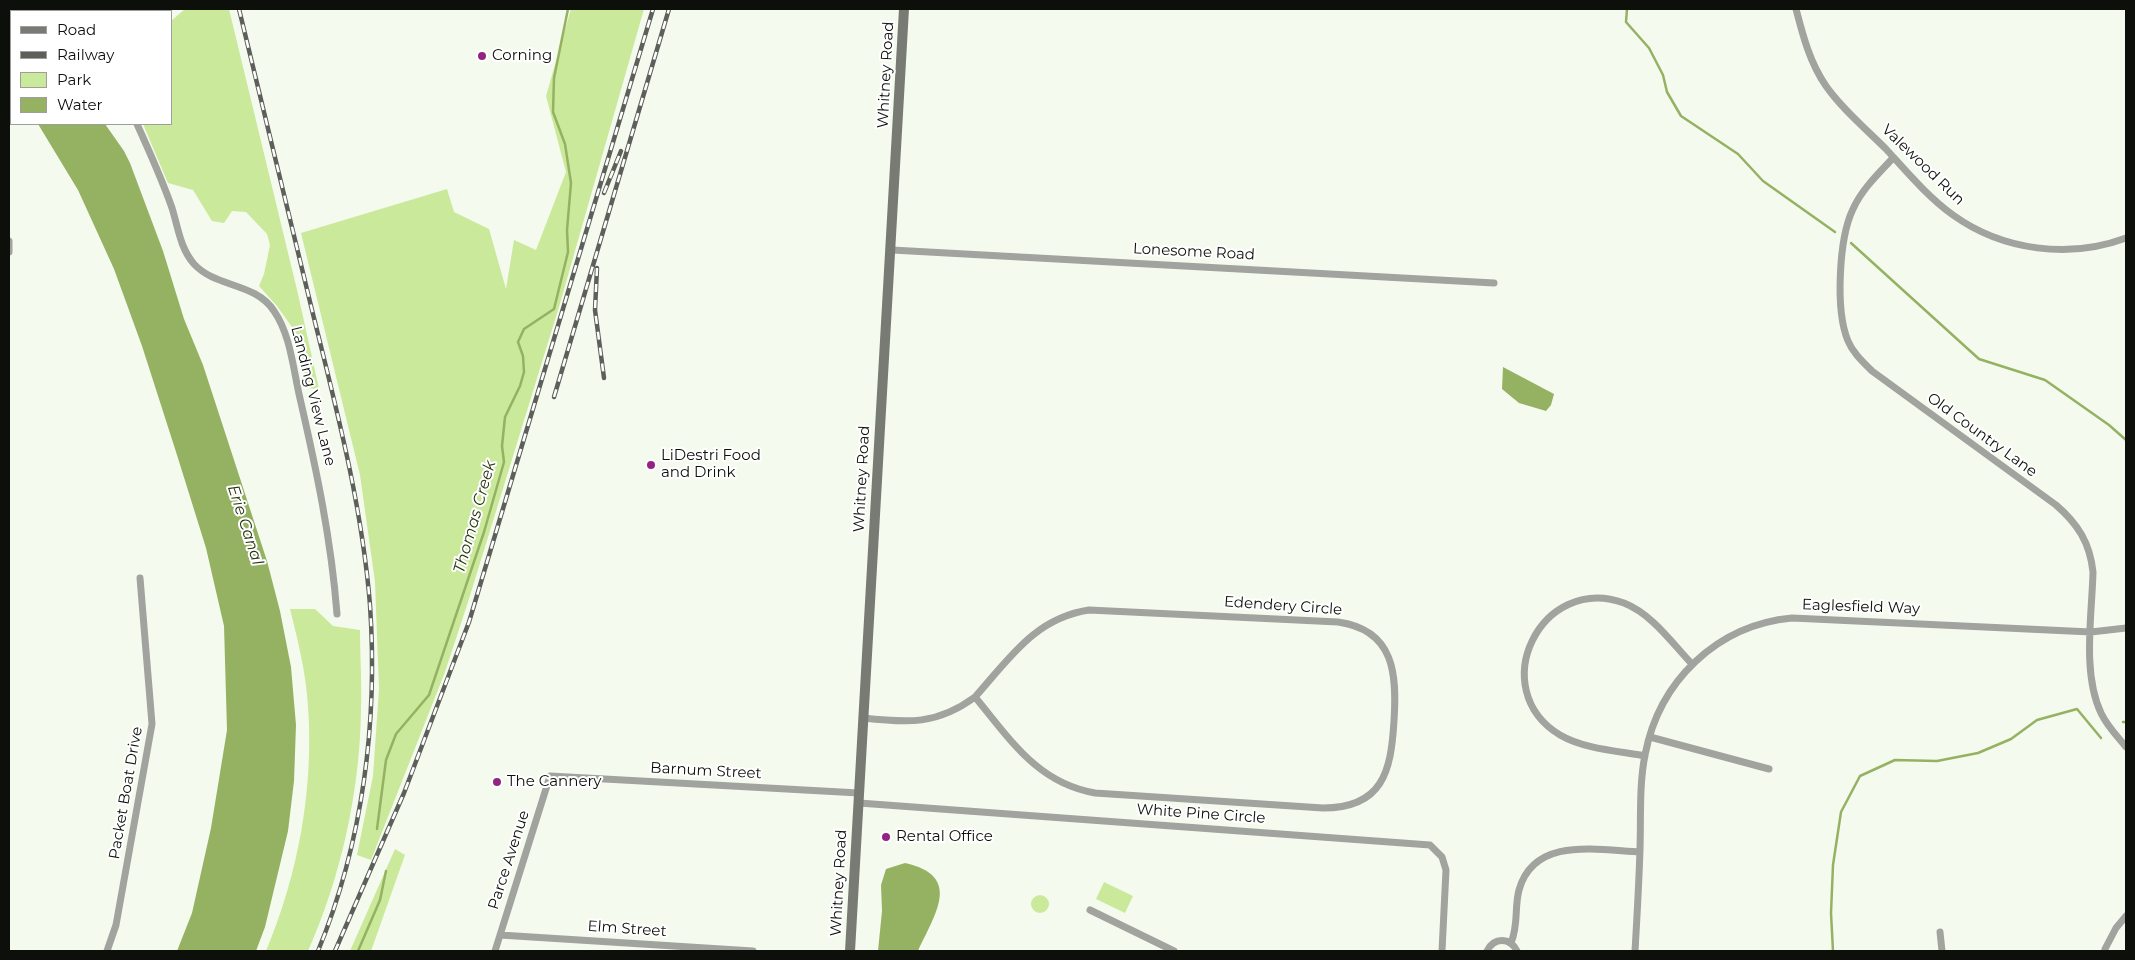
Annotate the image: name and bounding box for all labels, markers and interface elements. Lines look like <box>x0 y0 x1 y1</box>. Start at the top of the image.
legend <box>10 10 172 125</box>
text: Road <box>57 20 96 39</box>
street label: Whitney Road <box>874 21 898 129</box>
text: Railway <box>57 45 114 64</box>
place label: Corning <box>492 47 552 65</box>
marker: Corning <box>476 50 488 62</box>
text: Park <box>57 70 91 89</box>
text: Water <box>57 95 103 114</box>
street label: Valewood Run <box>1878 121 1968 209</box>
street label: Lonesome Road <box>1133 240 1255 264</box>
street label: Landing View Lane <box>287 324 339 468</box>
street label: Old Country Lane <box>1923 389 2041 481</box>
street label: Whitney Road <box>850 425 874 533</box>
place label: LiDestri Food and Drink <box>661 447 761 482</box>
water label: Thomas Creek <box>450 458 500 576</box>
marker: LiDestri Food and Drink <box>645 459 657 471</box>
water label: Erie Canal <box>223 483 267 567</box>
street label: Edendery Circle <box>1223 593 1343 619</box>
street label: Eaglesfield Way <box>1802 596 1920 618</box>
street label: Packet Boat Drive <box>105 725 147 861</box>
street label: Barnum Street <box>650 759 762 783</box>
place label: The Cannery <box>507 773 601 791</box>
marker: The Cannery <box>491 776 503 788</box>
street label: White Pine Circle <box>1136 801 1266 827</box>
street label: Parce Avenue <box>485 808 533 912</box>
place label: Rental Office <box>896 828 993 846</box>
street label: Whitney Road <box>827 829 851 937</box>
marker: Rental Office <box>880 831 892 843</box>
street label: Elm Street <box>587 917 667 941</box>

